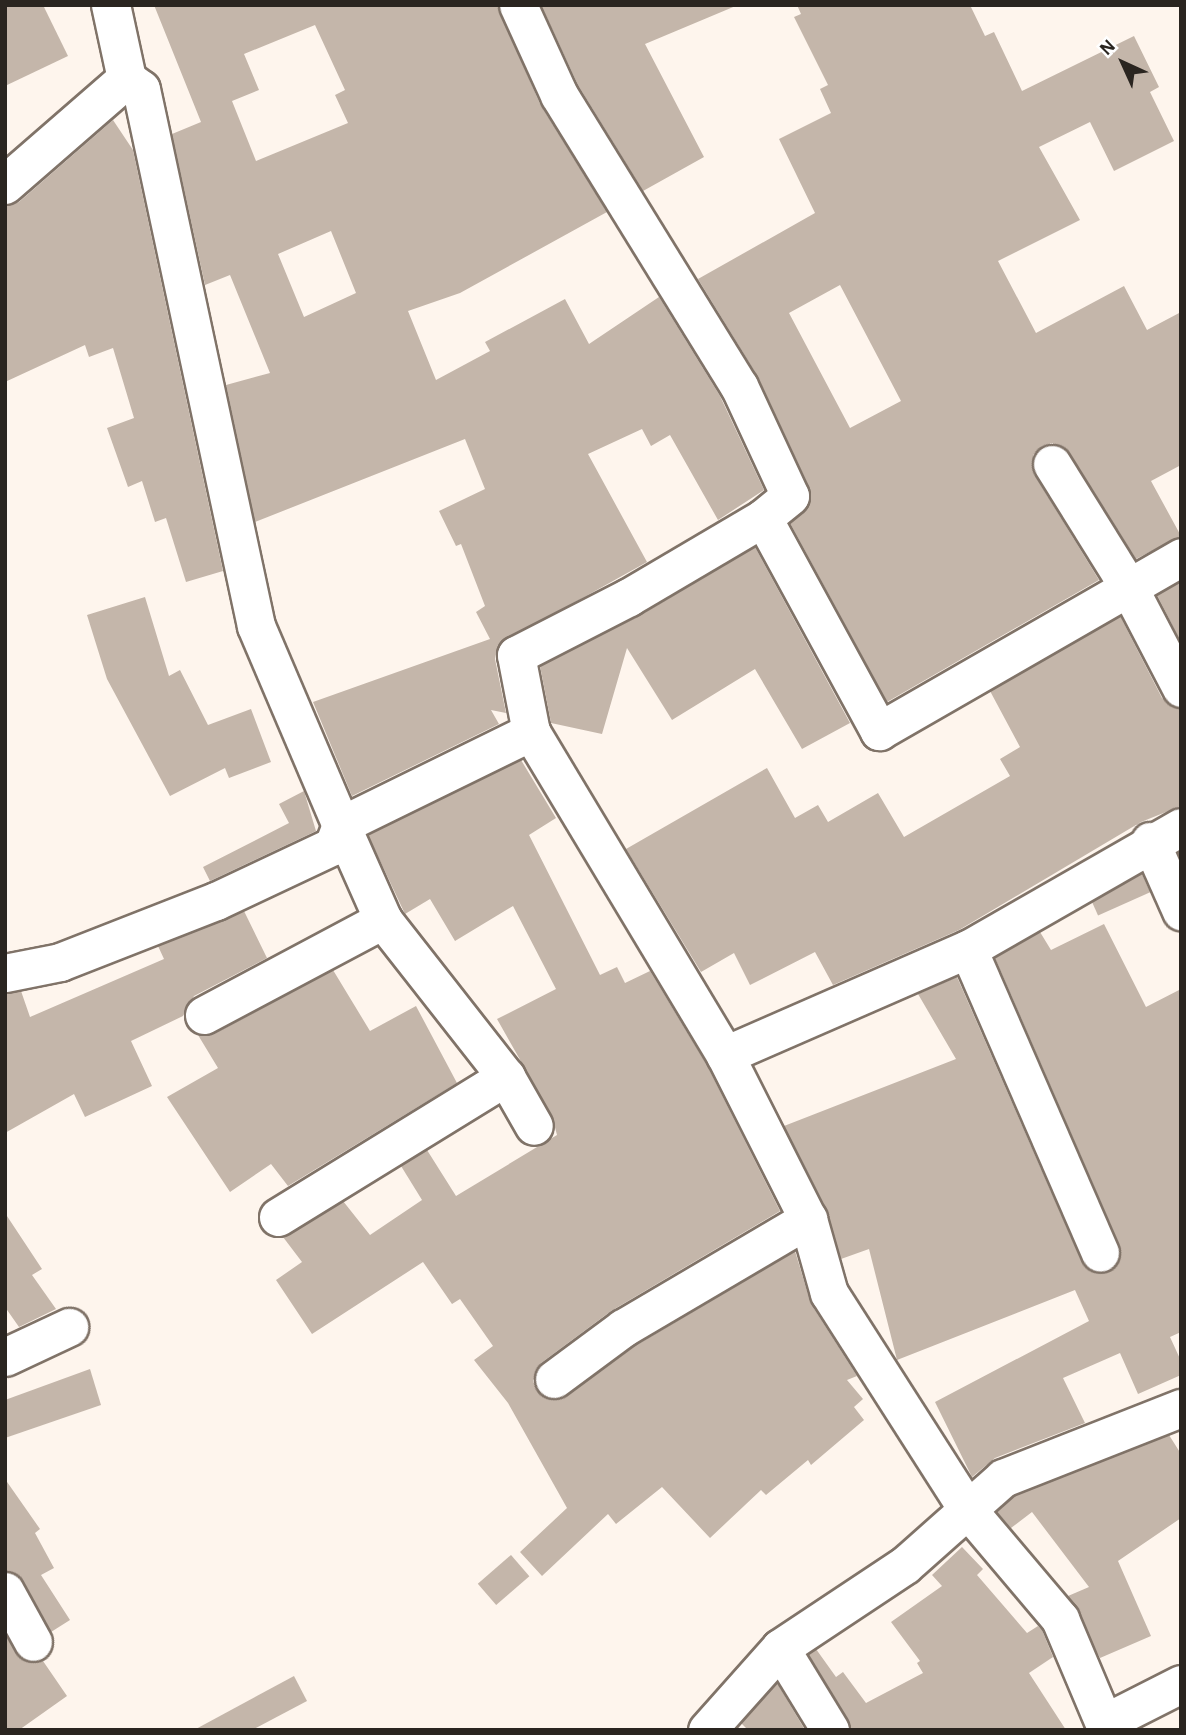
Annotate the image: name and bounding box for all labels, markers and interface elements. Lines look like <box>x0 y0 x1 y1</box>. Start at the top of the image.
north arrow <box>1088 28 1158 98</box>
text: N <box>1096 36 1119 59</box>

